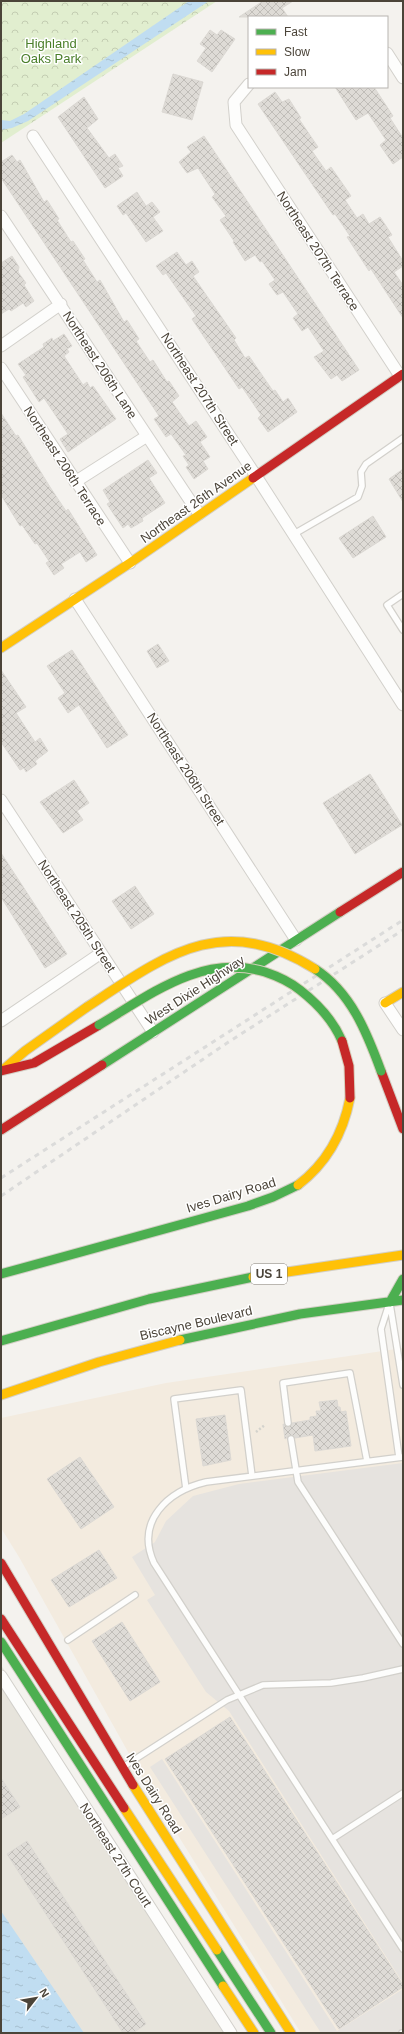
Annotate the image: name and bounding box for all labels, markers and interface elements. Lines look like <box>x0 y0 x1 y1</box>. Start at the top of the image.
legend <box>248 16 388 88</box>
text: Fast <box>284 25 308 39</box>
park label: Highland Oaks Park <box>21 36 82 66</box>
text: Slow <box>284 45 310 59</box>
text: Jam <box>284 65 307 79</box>
street label: Northeast 207th Terrace <box>274 189 362 313</box>
street label: Northeast 206th Lane <box>60 308 140 422</box>
street label: Northeast 207th Street <box>158 330 242 448</box>
street label: Northeast 206th Terrace <box>21 404 109 528</box>
street label: Northeast 26th Avenue <box>138 458 254 546</box>
street label: Northeast 206th Street <box>144 710 228 828</box>
street label: Northeast 205th Street <box>35 857 119 975</box>
street label: West Dixie Highway <box>143 952 248 1028</box>
street label: Ives Dairy Road <box>185 1174 277 1216</box>
road number: US 1 <box>251 1264 287 1284</box>
street label: Biscayne Boulevard <box>138 1303 254 1343</box>
street label: Ives Dairy Road <box>123 1750 185 1836</box>
street label: Northeast 27th Court <box>77 1800 155 1910</box>
north arrow <box>16 1978 56 2018</box>
text: N <box>37 1986 52 1999</box>

